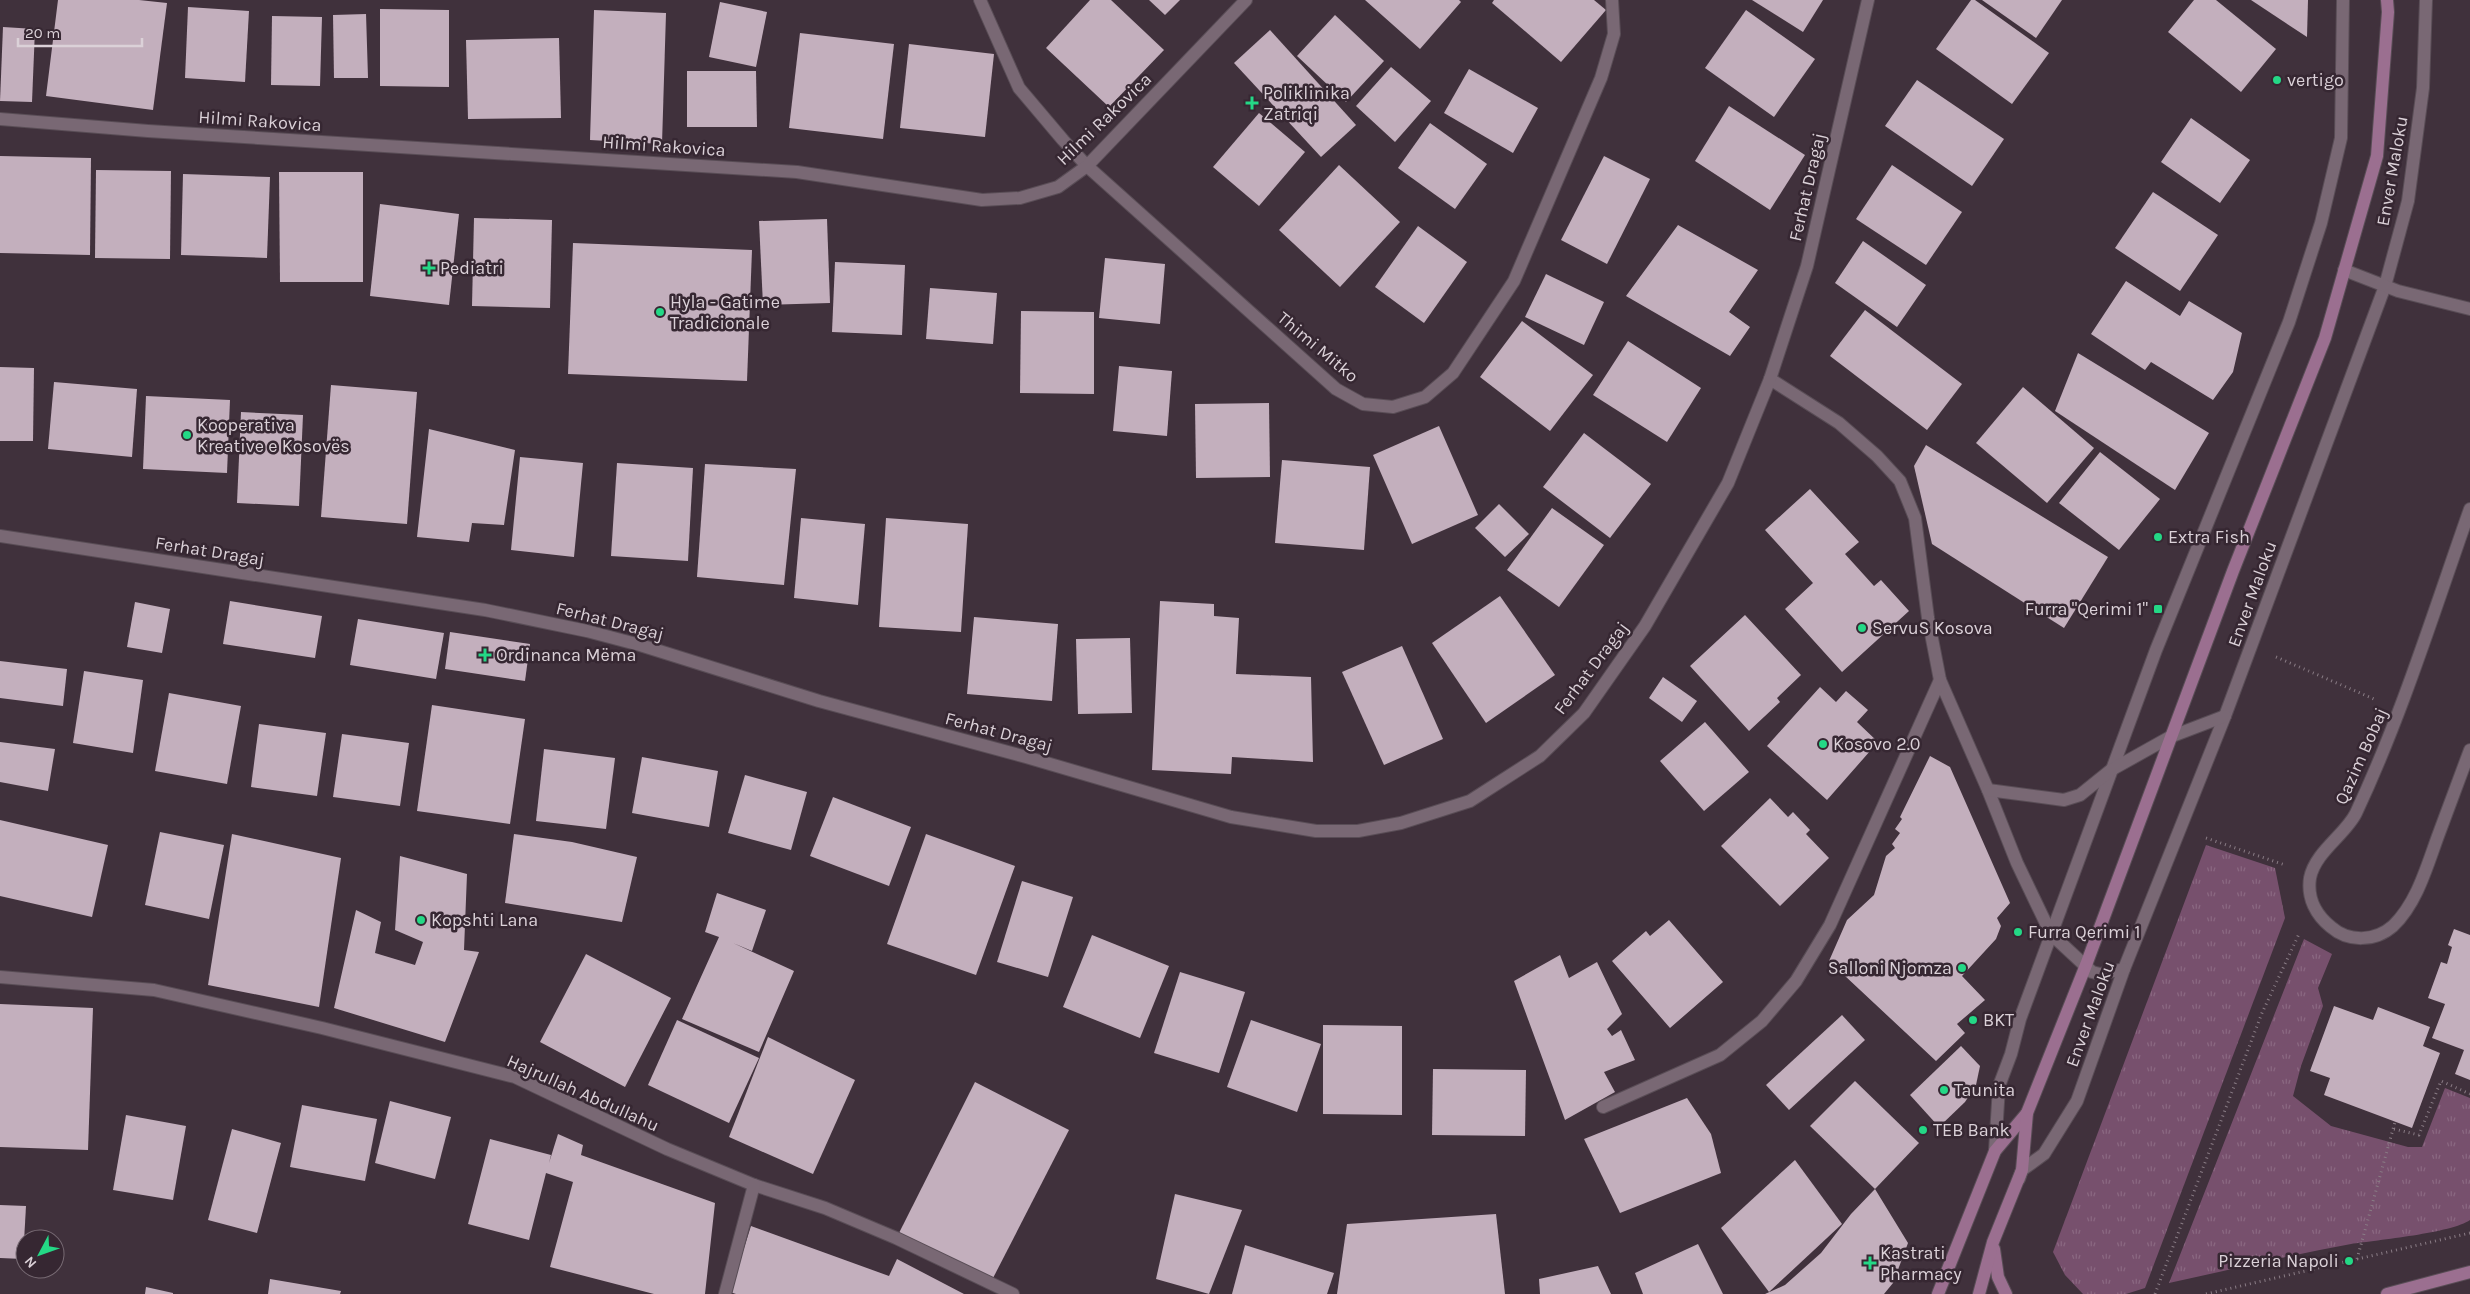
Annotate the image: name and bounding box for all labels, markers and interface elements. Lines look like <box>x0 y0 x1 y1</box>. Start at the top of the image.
scale bar <box>18 15 141 47</box>
text: 20 m <box>25 24 60 42</box>
street label: Hilmi Rakovica <box>1052 68 1156 170</box>
place label: vertigo <box>2287 69 2344 91</box>
marker: vertigo <box>2271 74 2283 86</box>
place label: Poliklinika Zatriqi <box>1263 82 1350 125</box>
marker: Poliklinika Zatriqi <box>1245 96 1259 110</box>
street label: Hilmi Rakovica <box>198 106 322 136</box>
street label: Enver Maloku <box>2372 114 2412 228</box>
street label: Hilmi Rakovica <box>602 131 726 161</box>
street label: Ferhat Dragaj <box>1784 131 1830 243</box>
place label: Pediatri <box>440 257 504 279</box>
marker: Pediatri <box>422 261 436 275</box>
place label: Hyla - Gatime Tradicionale <box>670 291 780 334</box>
marker: Hyla - Gatime Tradicionale <box>654 306 666 318</box>
street label: Thimi Mitko <box>1273 307 1363 387</box>
place label: Kooperativa Kreative e Kosovës <box>197 414 350 457</box>
marker: Kooperativa Kreative e Kosovës <box>181 429 193 441</box>
place label: Extra Fish <box>2168 526 2250 548</box>
street label: Ferhat Dragaj <box>154 531 266 571</box>
marker: Extra Fish <box>2152 531 2164 543</box>
street label: Enver Maloku <box>2223 538 2281 650</box>
street label: Ferhat Dragaj <box>554 597 666 645</box>
place label: Furra "Qerimi 1" <box>2025 598 2148 620</box>
marker: Furra "Qerimi 1" <box>2152 603 2164 615</box>
street label: Ferhat Dragaj <box>1549 617 1633 719</box>
place label: ServuS Kosova <box>1872 617 1993 639</box>
marker: ServuS Kosova <box>1856 622 1868 634</box>
place label: Ordinanca Mëma <box>496 644 637 666</box>
marker: Ordinanca Mëma <box>478 648 492 662</box>
street label: Qazim Bobaj <box>2330 704 2392 808</box>
street label: Ferhat Dragaj <box>943 707 1055 757</box>
place label: Kosovo 2.0 <box>1833 733 1921 755</box>
marker: Kosovo 2.0 <box>1817 738 1829 750</box>
place label: Kopshti Lana <box>431 909 538 931</box>
marker: Kopshti Lana <box>415 914 427 926</box>
place label: Furra Qerimi 1 <box>2028 921 2140 943</box>
marker: Furra Qerimi 1 <box>2012 926 2024 938</box>
place label: Salloni Njomza <box>1828 957 1952 979</box>
street label: Enver Maloku <box>2061 958 2119 1070</box>
marker: Salloni Njomza <box>1956 962 1968 974</box>
place label: BKT <box>1983 1009 2014 1031</box>
marker: BKT <box>1967 1014 1979 1026</box>
street label: Hajrullah Abdullahu <box>503 1050 663 1136</box>
place label: Taunita <box>1954 1079 2015 1101</box>
marker: Taunita <box>1938 1084 1950 1096</box>
place label: TEB Bank <box>1933 1119 2010 1141</box>
marker: TEB Bank <box>1917 1124 1929 1136</box>
north arrow <box>15 1229 65 1279</box>
place label: Kastrati Pharmacy <box>1880 1242 1962 1285</box>
place label: Pizzeria Napoli <box>2218 1250 2339 1272</box>
text: N <box>21 1253 40 1272</box>
marker: Pizzeria Napoli <box>2343 1255 2355 1267</box>
marker: Kastrati Pharmacy <box>1864 1257 1876 1269</box>

